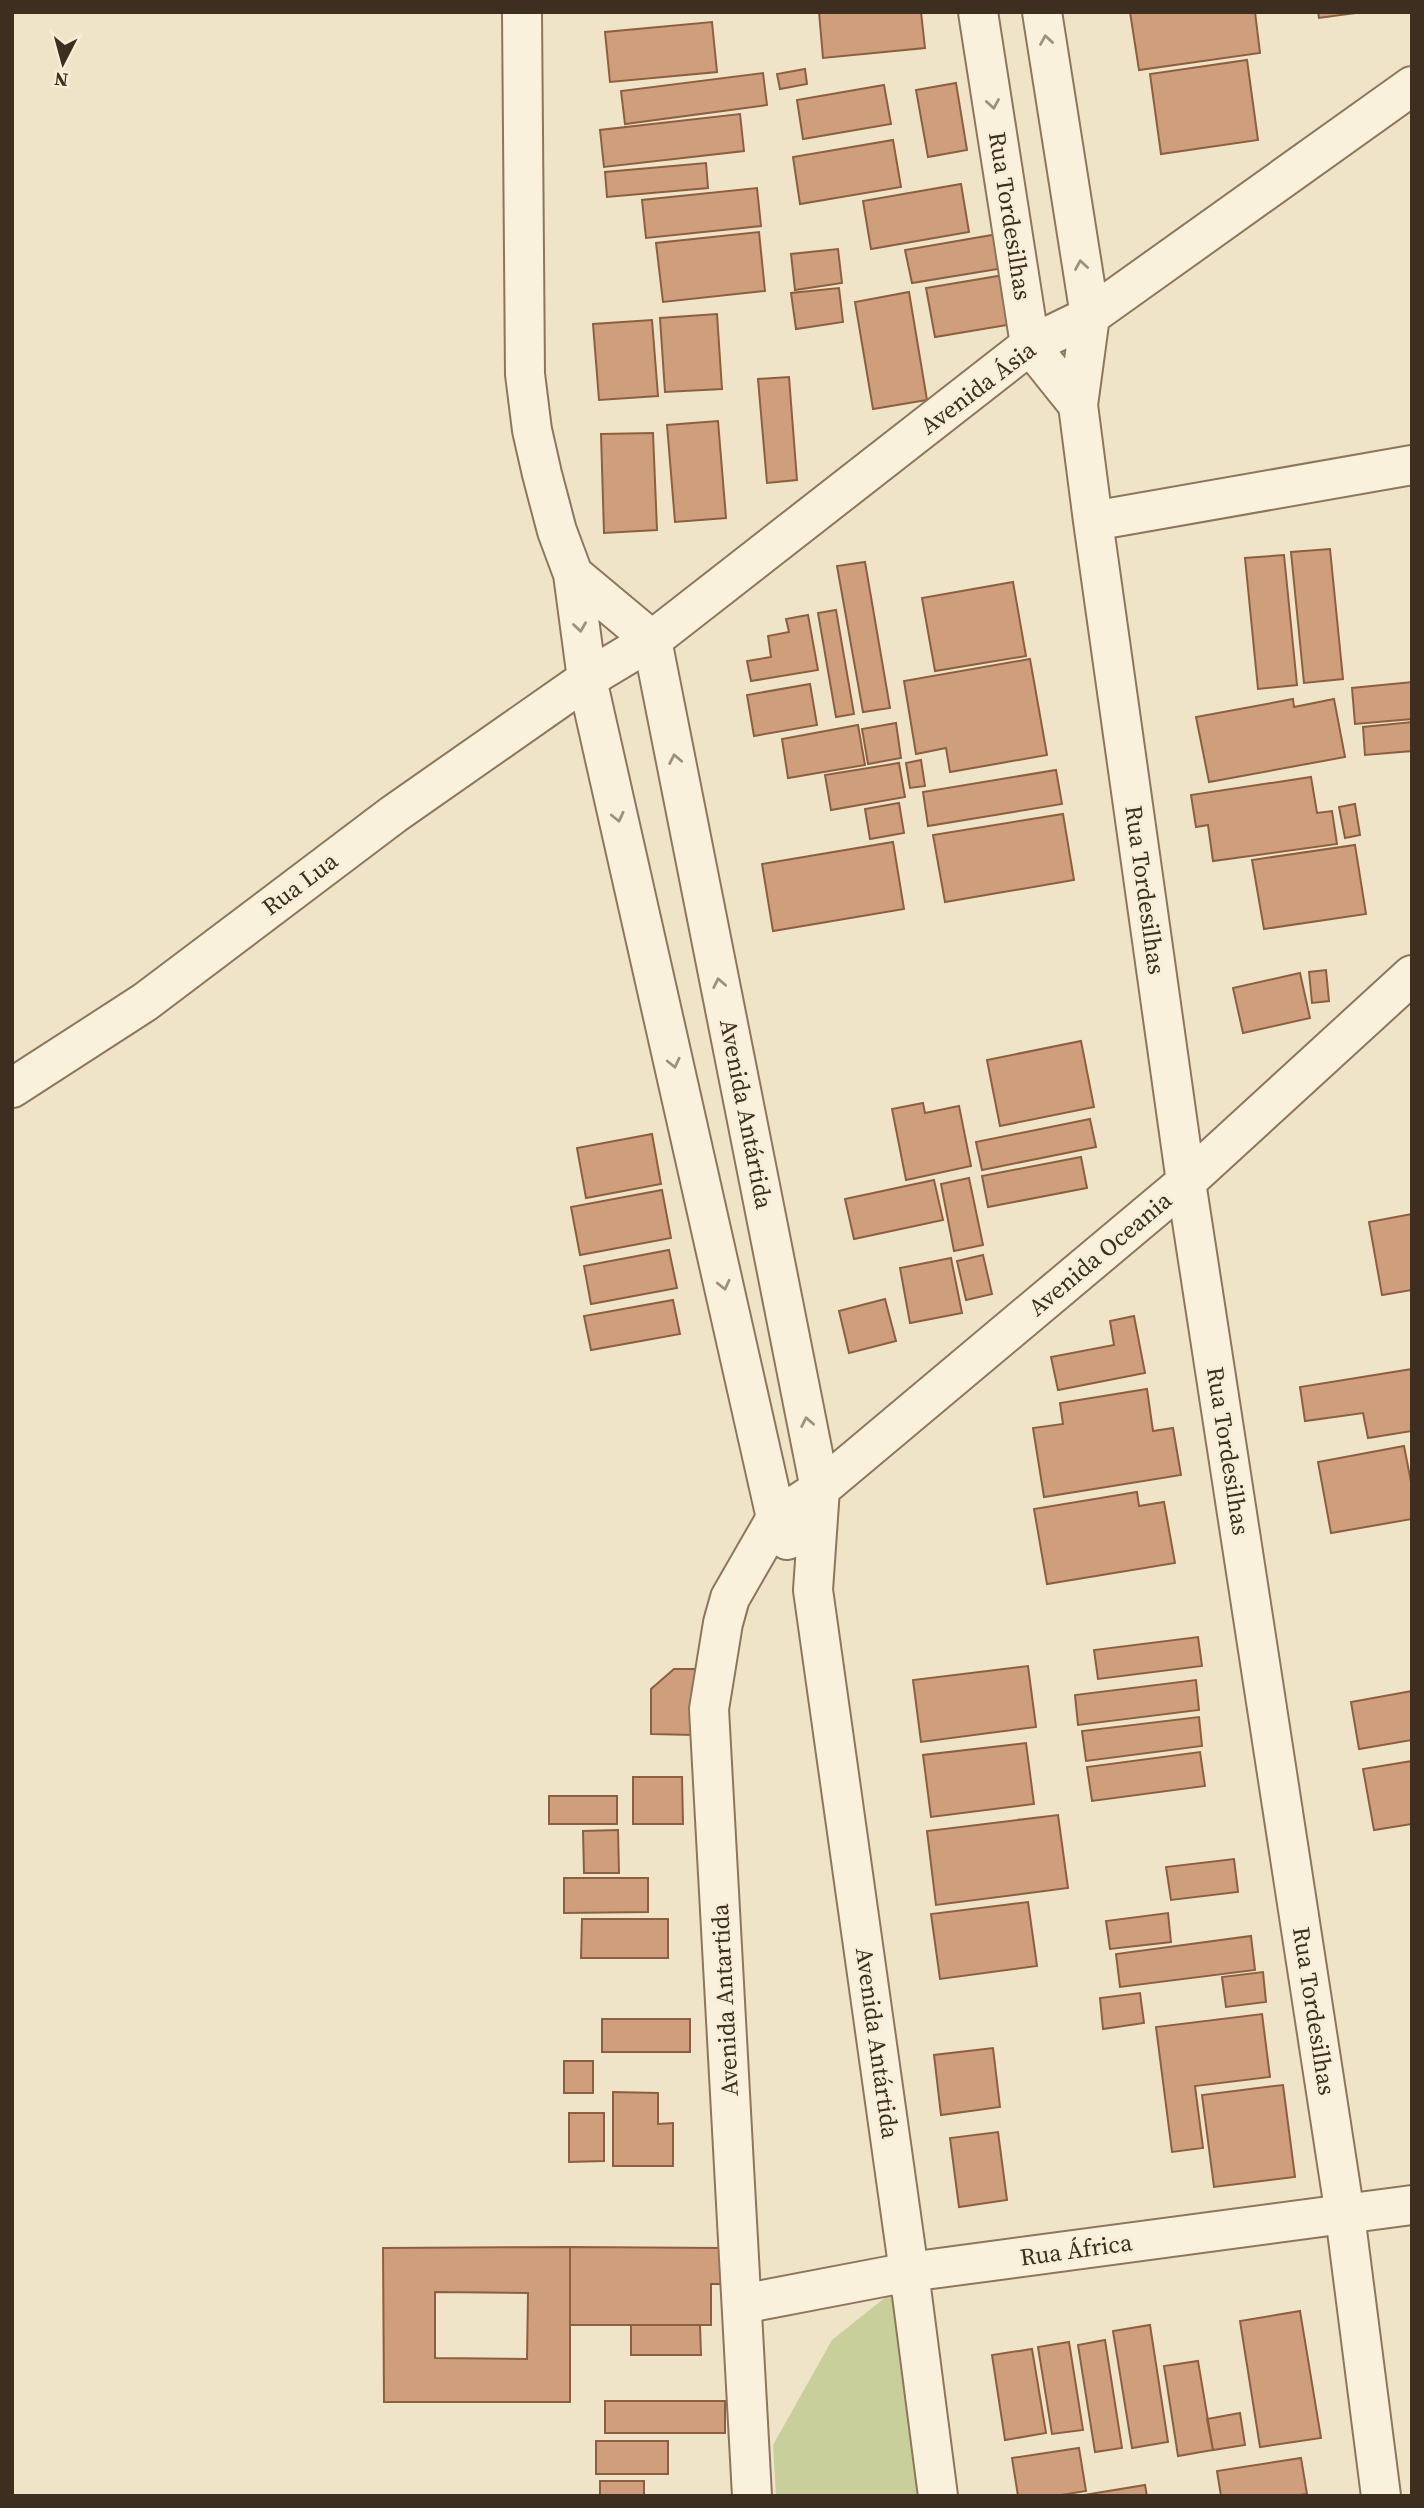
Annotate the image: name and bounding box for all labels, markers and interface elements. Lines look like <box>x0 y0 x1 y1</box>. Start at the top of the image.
north arrow <box>28 28 98 98</box>
one-way arrow <box>1039 34 1054 46</box>
text: N <box>53 66 69 94</box>
one-way arrow <box>985 98 1000 110</box>
street label: Rua Tordesilhas <box>981 129 1040 303</box>
one-way arrow <box>1074 259 1089 271</box>
street label: Avenida Ásia <box>913 333 1043 442</box>
one-way arrow <box>572 621 587 633</box>
one-way arrow <box>669 753 684 765</box>
street label: Rua Tordesilhas <box>1117 803 1174 977</box>
one-way arrow <box>610 811 625 823</box>
street label: Rua Lua <box>255 844 345 923</box>
one-way arrow <box>713 977 728 989</box>
street label: Avenida Antártida <box>712 1016 781 1212</box>
one-way arrow <box>665 1057 680 1069</box>
street label: Avenida Oceania <box>1021 1183 1179 1323</box>
one-way arrow <box>715 1279 730 1291</box>
street label: Rua Tordesilhas <box>1199 1364 1258 1538</box>
one-way arrow <box>800 1416 815 1428</box>
street label: Avenida Antartida <box>703 1902 746 2097</box>
street label: Rua Tordesilhas <box>1285 1924 1344 2098</box>
street label: Avenida Antártida <box>848 1945 907 2141</box>
street label: Rua África <box>1018 2225 1135 2274</box>

